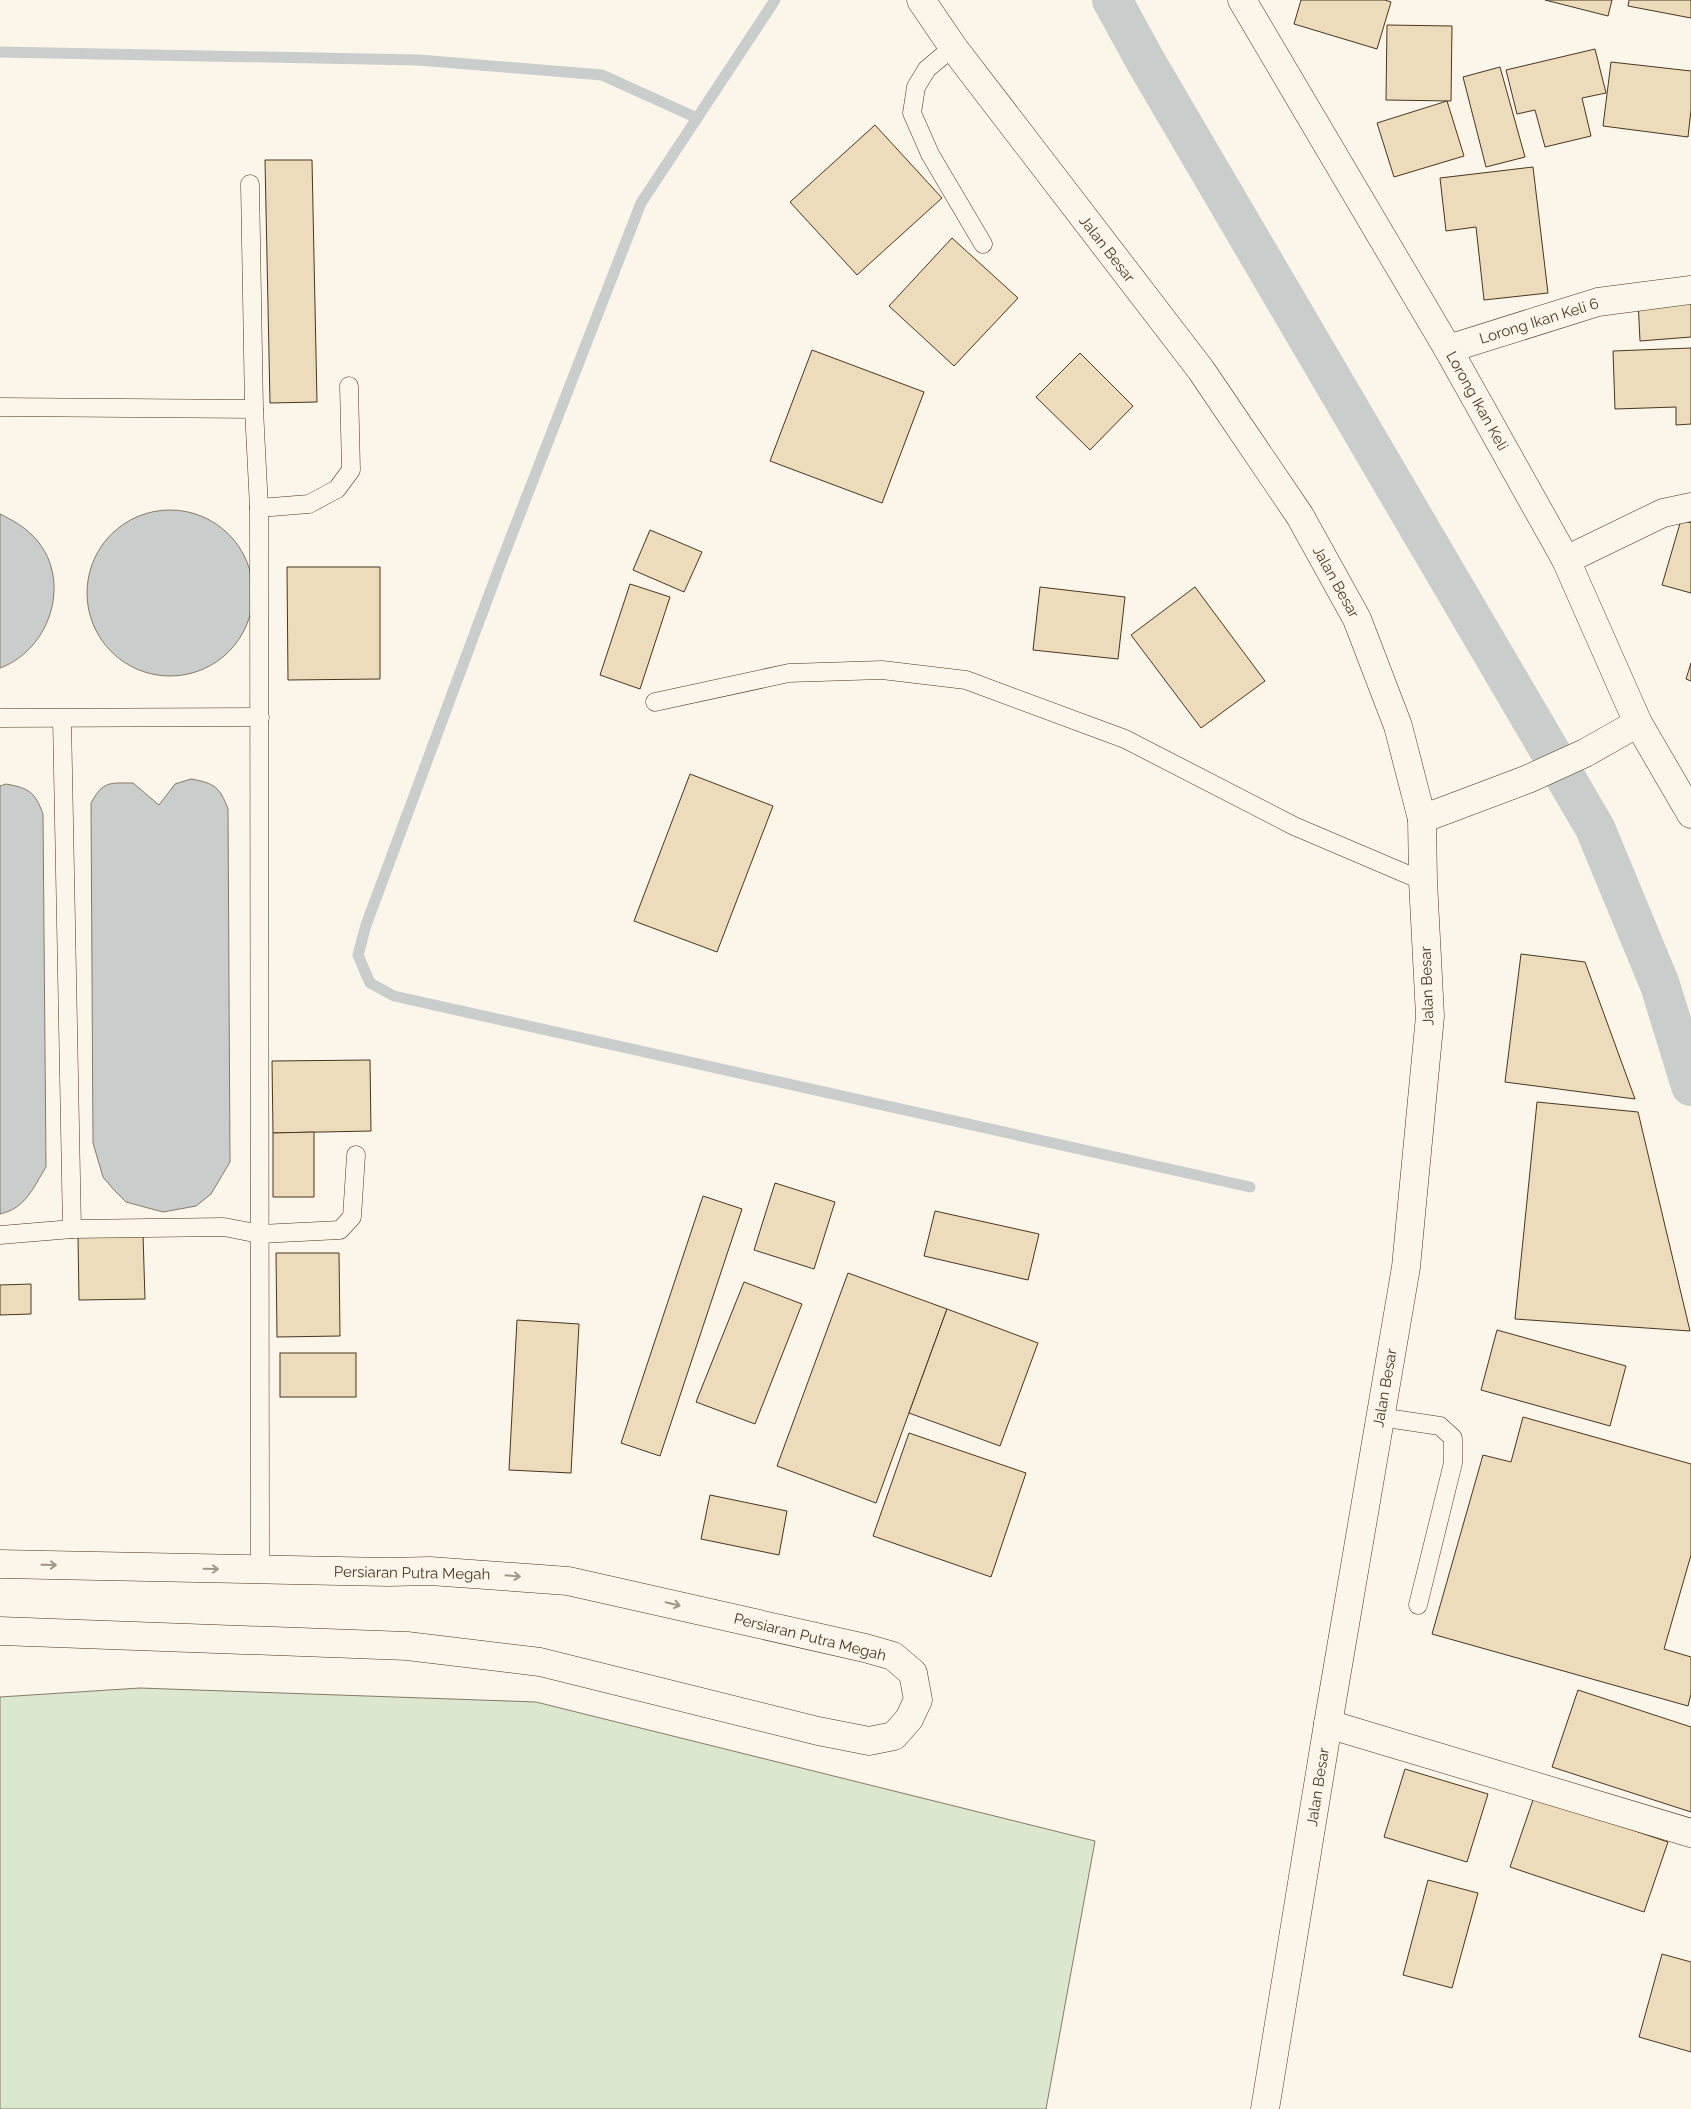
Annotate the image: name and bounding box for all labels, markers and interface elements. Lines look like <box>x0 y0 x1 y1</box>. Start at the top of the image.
street label: Jalan Besar <box>1075 212 1139 286</box>
street label: Lorong Ikan Keli 6 <box>1477 294 1601 348</box>
street label: Lorong Ikan Keli <box>1442 348 1512 454</box>
street label: Jalan Besar <box>1309 543 1364 622</box>
street label: Jalan Besar <box>1417 945 1437 1026</box>
street label: Jalan Besar <box>1369 1347 1401 1429</box>
one-way arrow <box>40 1560 56 1570</box>
street label: Persiaran Putra Megah <box>334 1563 490 1583</box>
one-way arrow <box>203 1564 219 1573</box>
one-way arrow <box>505 1571 521 1581</box>
one-way arrow <box>665 1600 681 1610</box>
street label: Persiaran Putra Megah <box>732 1609 888 1665</box>
street label: Jalan Besar <box>1303 1746 1333 1828</box>

